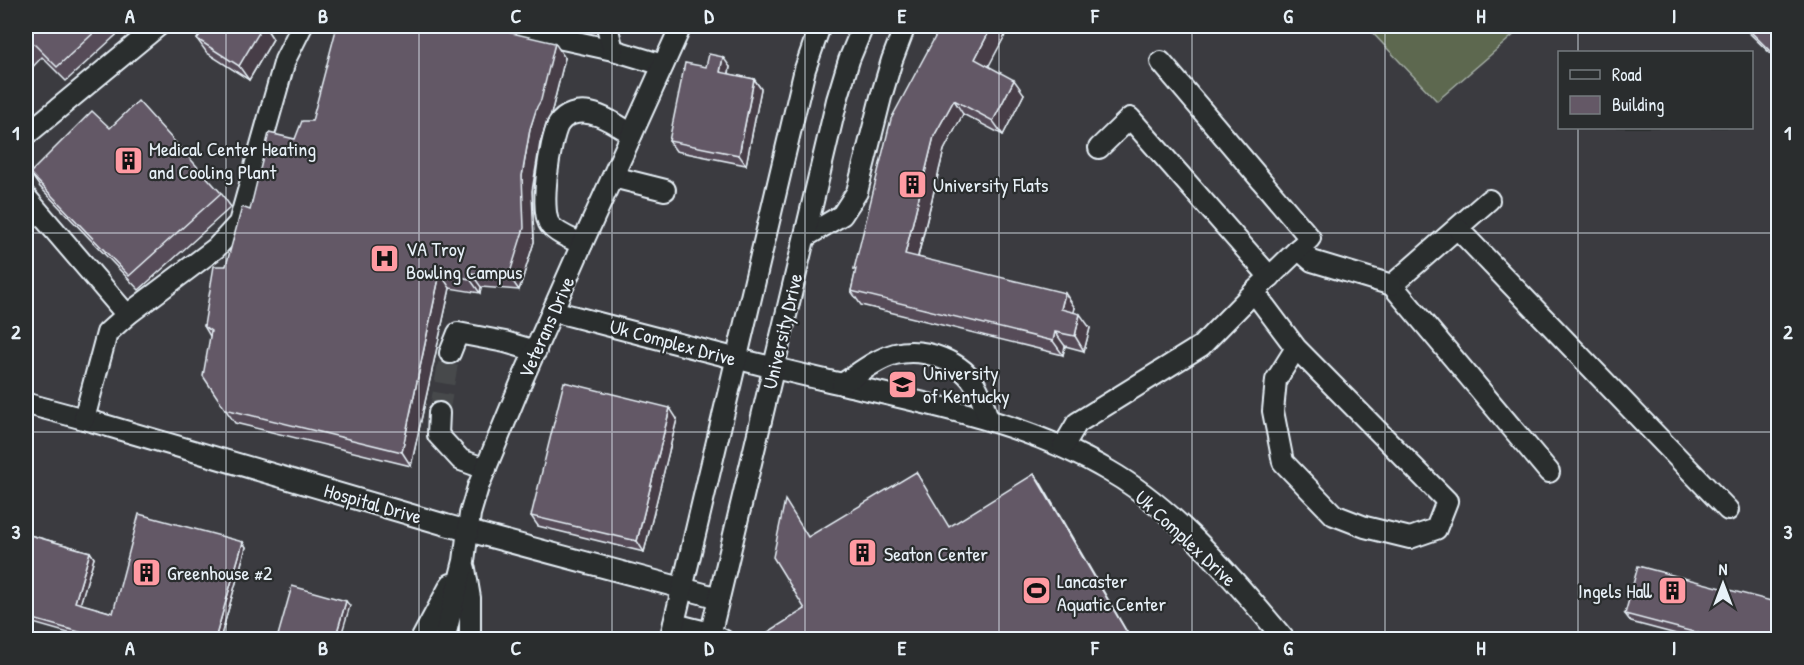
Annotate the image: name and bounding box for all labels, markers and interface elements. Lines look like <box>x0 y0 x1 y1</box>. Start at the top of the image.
text: A <box>125 2 135 29</box>
text: B <box>318 2 328 29</box>
text: C <box>511 2 522 29</box>
text: D <box>704 2 714 29</box>
text: E <box>898 2 907 29</box>
text: F <box>1090 2 1100 29</box>
text: G <box>1283 2 1293 29</box>
text: H <box>1476 2 1486 29</box>
text: I <box>1672 2 1676 29</box>
legend <box>1558 51 1753 129</box>
text: Road <box>1612 62 1642 87</box>
text: Building <box>1612 92 1664 117</box>
text: 1 <box>12 119 20 146</box>
text: 1 <box>1784 119 1792 146</box>
place label: Medical Center Heating and Cooling Plant <box>149 135 316 185</box>
building icon: Medical Center Heating and Cooling Plant <box>112 144 144 176</box>
building icon: University Flats <box>896 168 928 200</box>
place label: University Flats <box>933 171 1049 198</box>
place label: VA Troy Bowling Campus <box>406 235 523 285</box>
hospital icon: VA Troy Bowling Campus <box>369 243 401 275</box>
street label: University Drive <box>756 270 808 392</box>
street label: Veterans Drive <box>512 272 580 382</box>
street label: Uk Complex Drive <box>607 312 739 372</box>
text: 2 <box>11 318 21 345</box>
text: 2 <box>1783 318 1793 345</box>
place label: University of Kentucky <box>923 359 1010 409</box>
school or university icon: University of Kentucky <box>886 368 918 400</box>
street label: Hospital Drive <box>321 476 425 530</box>
street label: Uk Complex Drive <box>1129 484 1243 592</box>
text: 3 <box>12 518 21 545</box>
text: 3 <box>1784 518 1793 545</box>
building icon: Seaton Center <box>847 537 879 569</box>
place label: Seaton Center <box>884 540 988 567</box>
north arrow <box>1693 554 1753 614</box>
building icon: Greenhouse #2 <box>130 556 162 588</box>
text: N <box>1719 558 1728 580</box>
place label: Greenhouse #2 <box>167 559 273 586</box>
place label: Lancaster Aquatic Center <box>1057 567 1166 617</box>
building icon: Ingels Hall <box>1657 574 1689 606</box>
sports icon: Lancaster Aquatic Center <box>1020 575 1052 607</box>
place label: Ingels Hall <box>1578 577 1652 604</box>
text: A <box>125 634 135 661</box>
text: B <box>318 634 328 661</box>
text: C <box>511 634 522 661</box>
text: D <box>704 634 714 661</box>
text: E <box>898 634 907 661</box>
text: F <box>1090 634 1100 661</box>
text: G <box>1283 634 1293 661</box>
text: H <box>1476 634 1486 661</box>
text: I <box>1672 634 1676 661</box>

